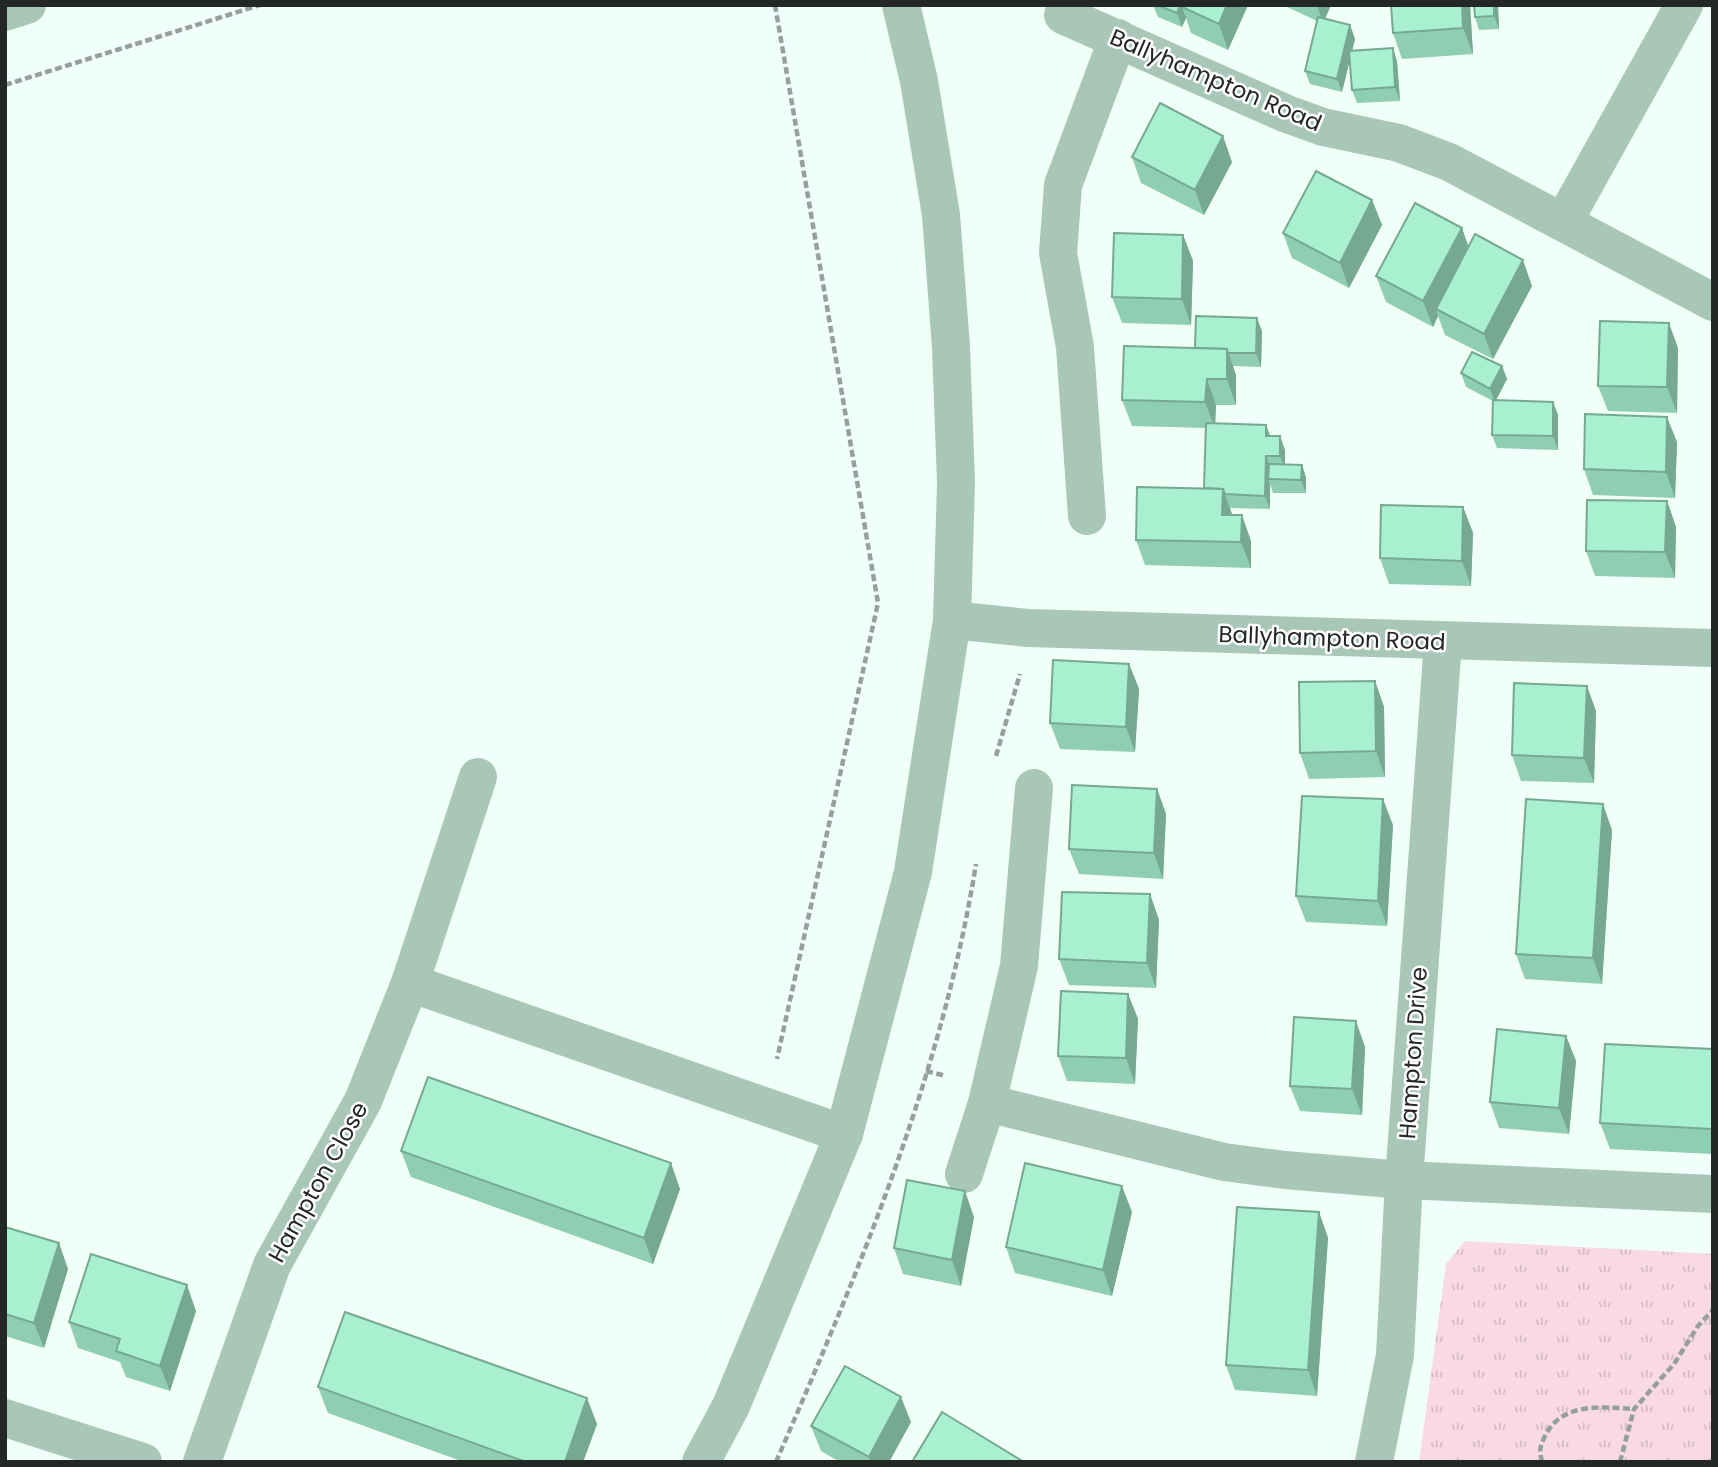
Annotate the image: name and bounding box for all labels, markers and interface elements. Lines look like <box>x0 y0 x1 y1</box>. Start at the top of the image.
street label: Ballyhampton Road <box>1105 21 1327 139</box>
street label: Ballyhampton Road <box>1218 618 1446 658</box>
street label: Hampton Drive <box>1391 966 1435 1140</box>
street label: Hampton Close <box>261 1096 375 1268</box>

